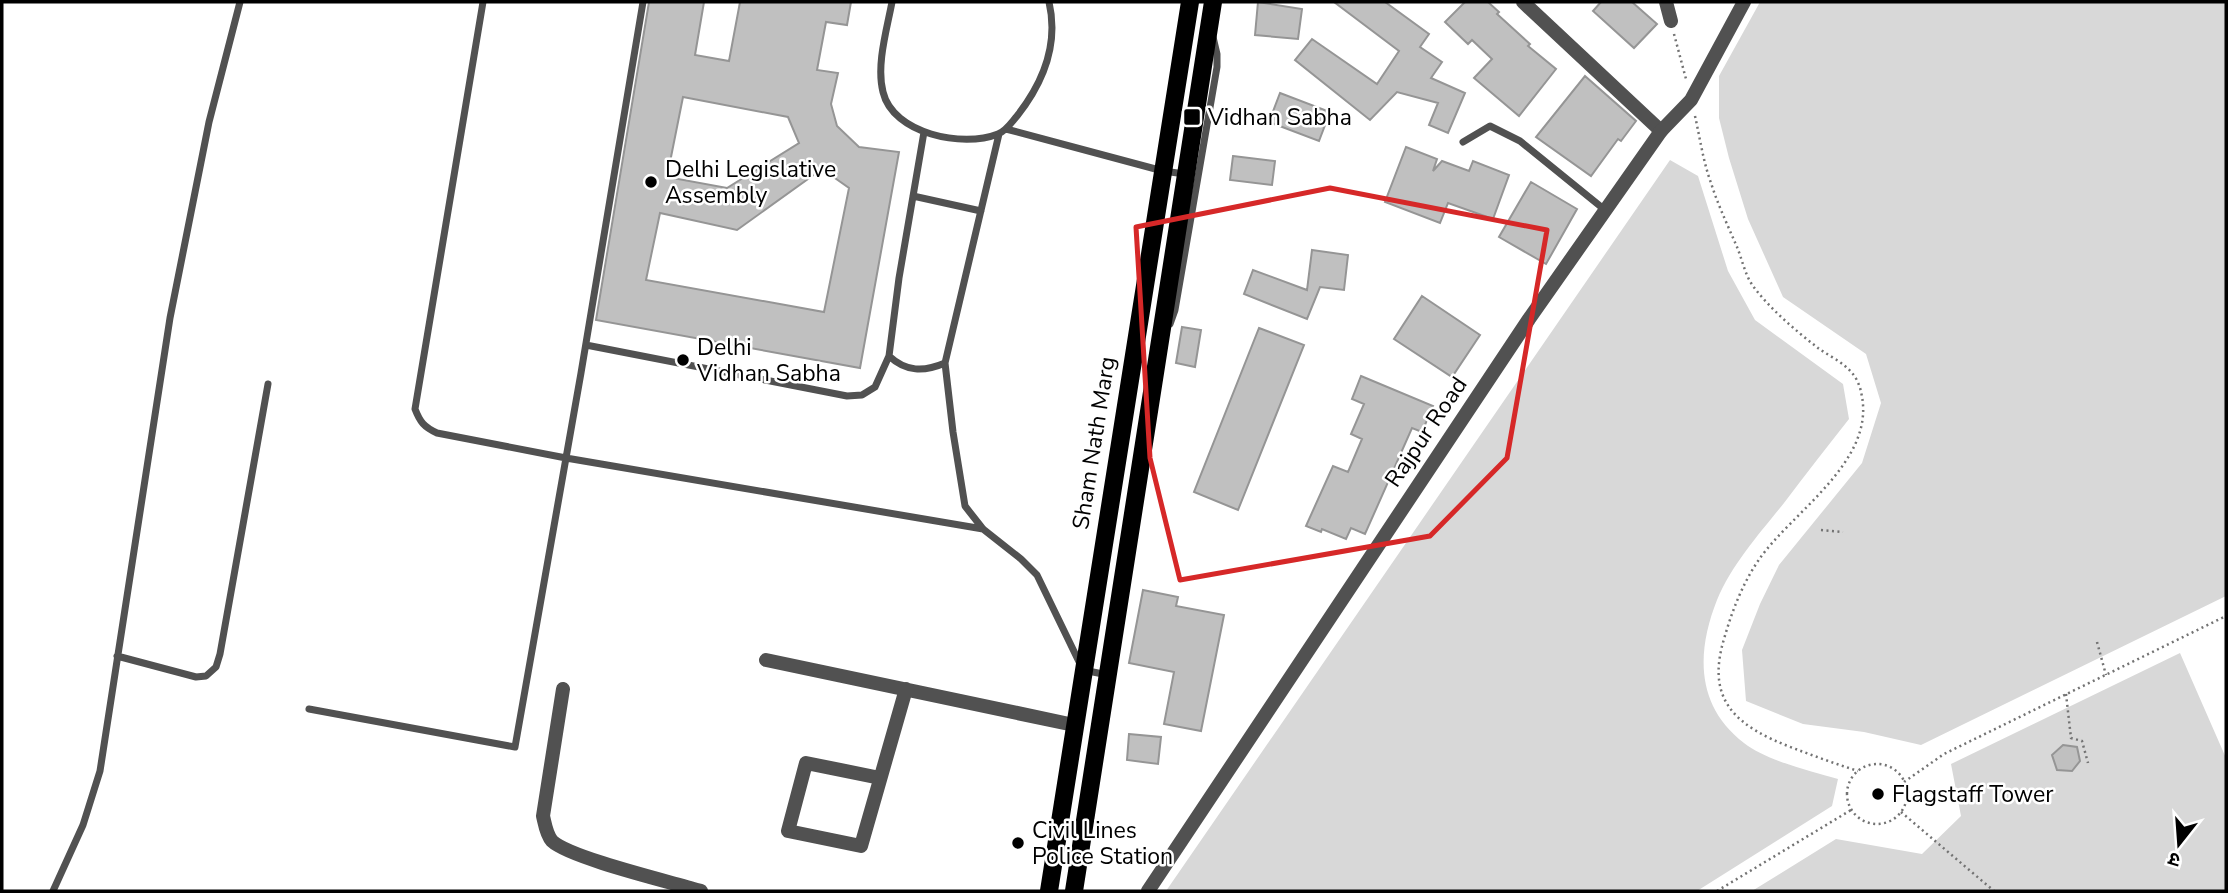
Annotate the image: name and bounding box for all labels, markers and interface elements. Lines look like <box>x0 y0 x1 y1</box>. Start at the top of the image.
place label: Vidhan Sabha <box>1207 102 1352 133</box>
marker: Vidhan Sabha <box>1182 107 1202 127</box>
place label: Delhi Legislative Assembly <box>665 154 836 211</box>
marker: Delhi Legislative Assembly <box>643 174 659 190</box>
place label: Delhi Vidhan Sabha <box>696 332 841 389</box>
marker: Delhi Vidhan Sabha <box>675 352 691 368</box>
street label: Sham Nath Marg <box>1065 354 1123 532</box>
street label: Rajpur Road <box>1378 371 1474 493</box>
place label: Flagstaff Tower <box>1892 779 2054 810</box>
marker: Flagstaff Tower <box>1870 786 1886 802</box>
north arrow <box>2144 809 2214 879</box>
place label: Civil Lines Police Station <box>1032 815 1173 872</box>
marker: Civil Lines Police Station <box>1010 835 1026 851</box>
text: उ <box>2164 845 2183 873</box>

